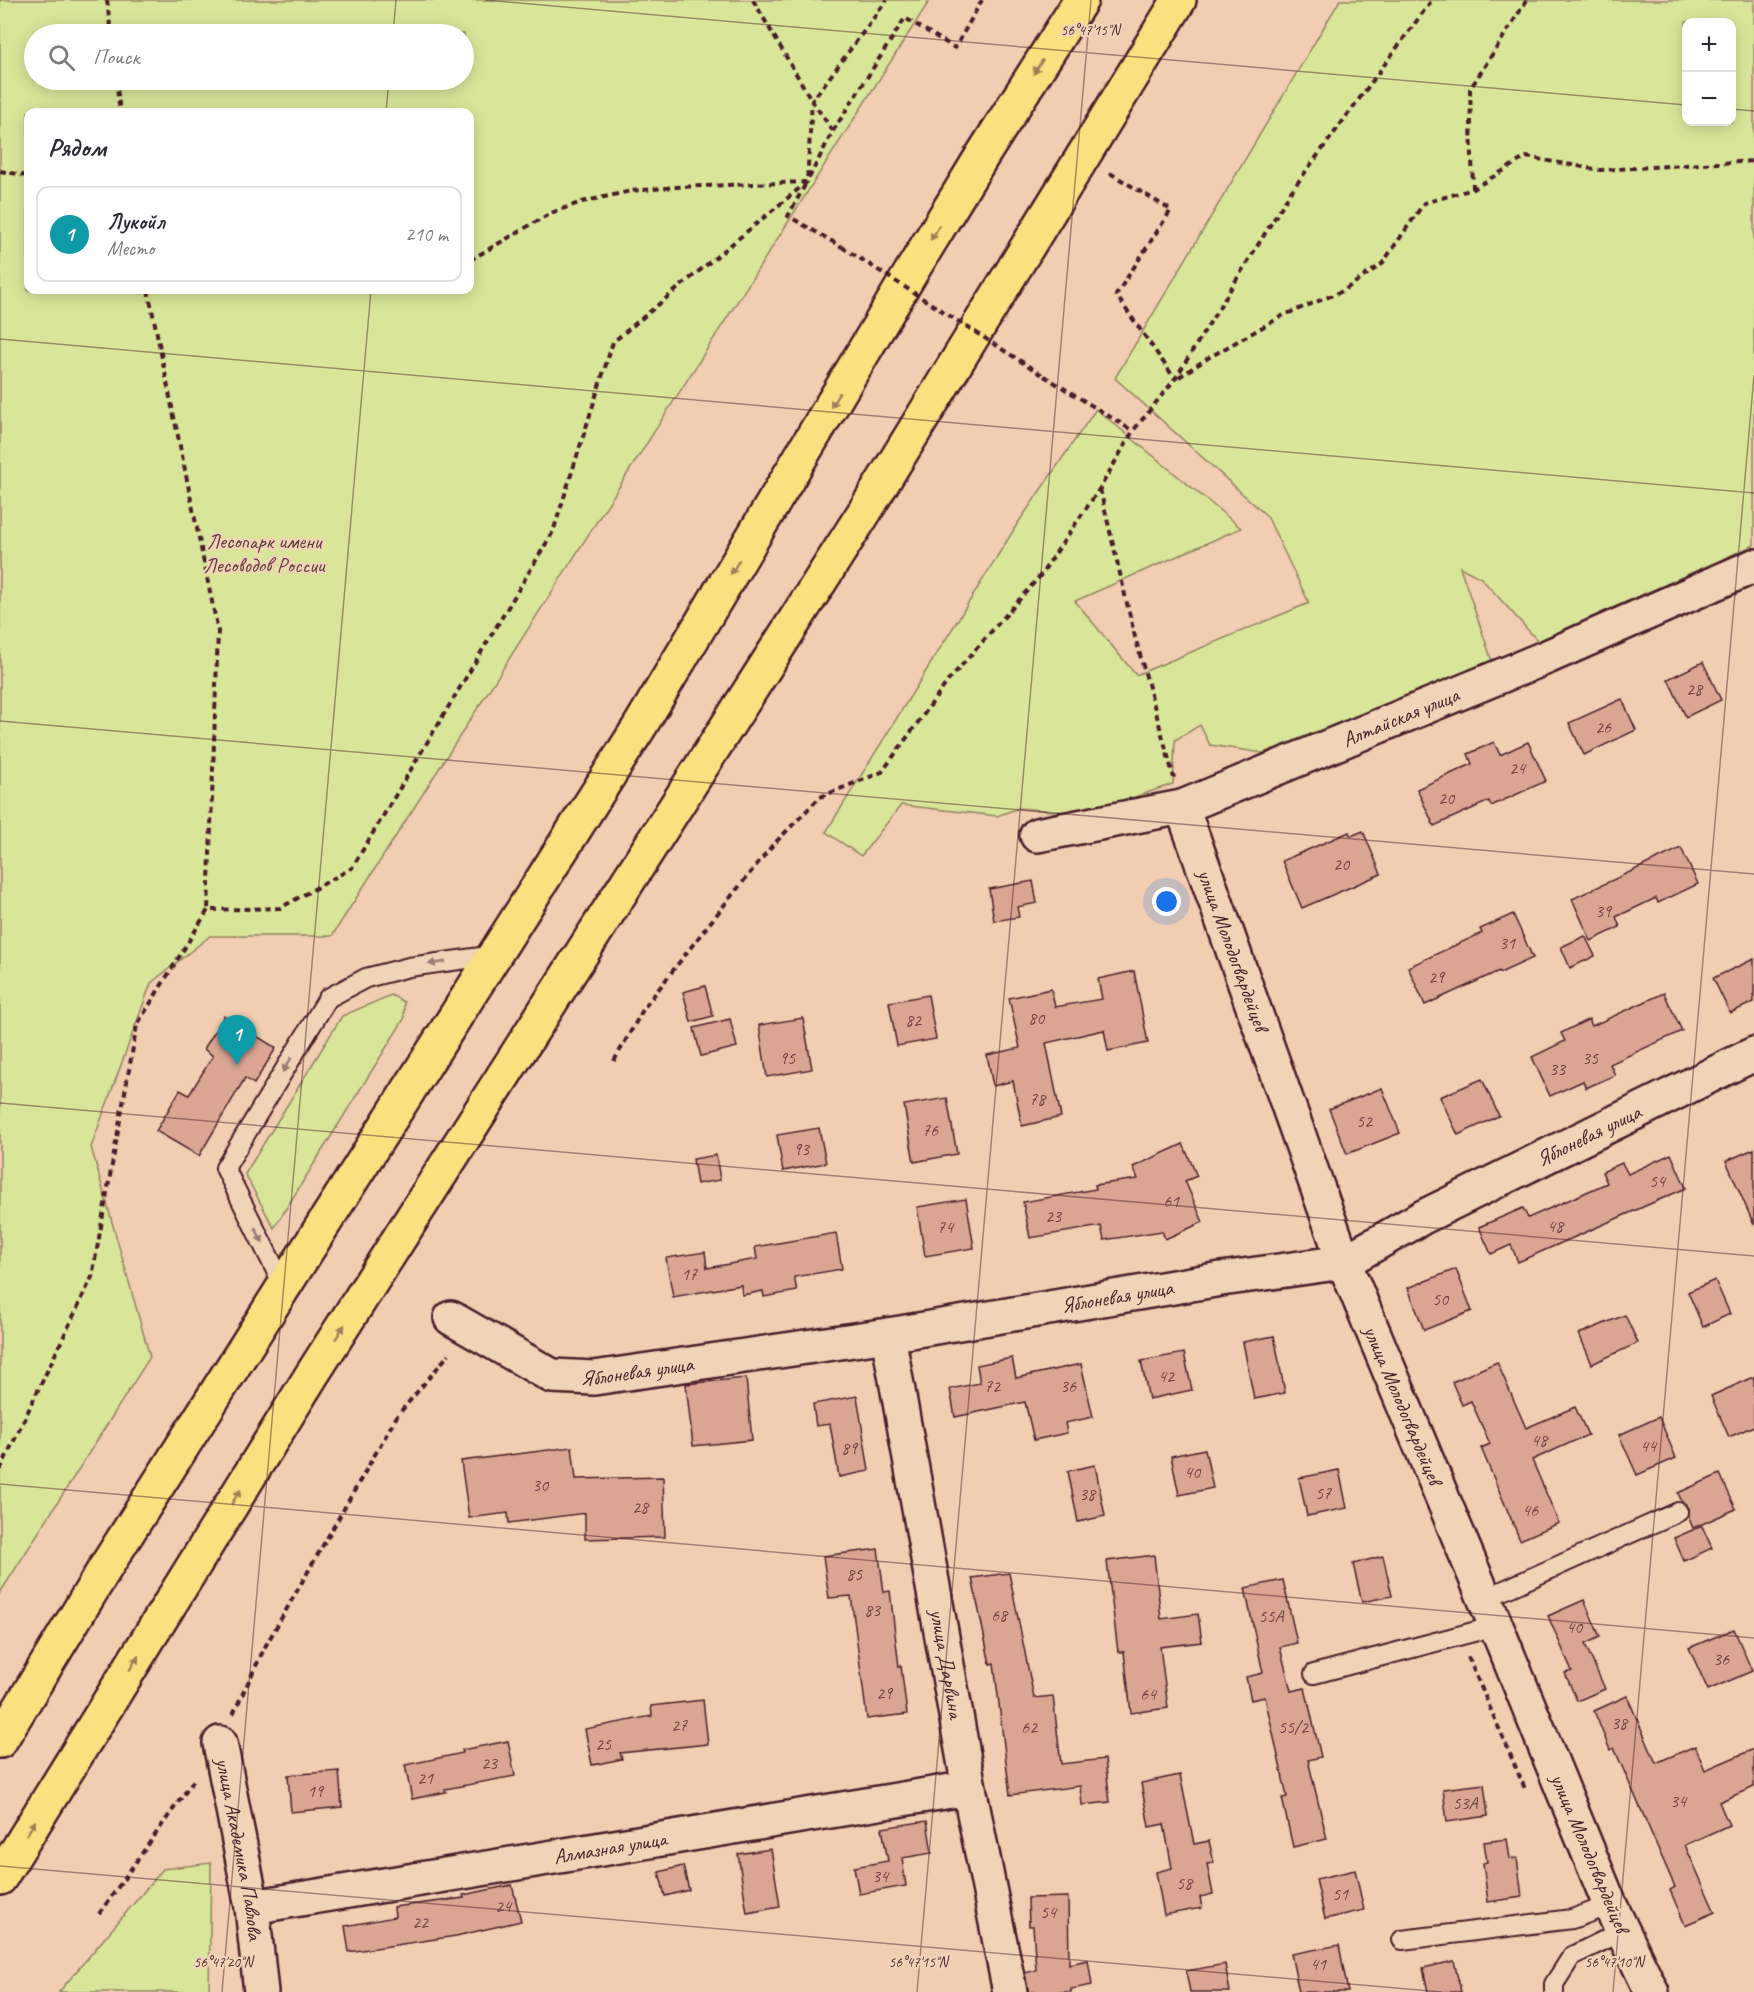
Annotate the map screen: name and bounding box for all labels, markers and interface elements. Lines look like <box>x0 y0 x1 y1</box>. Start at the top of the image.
map controls <box>1682 18 1736 126</box>
button: + <box>1682 18 1736 72</box>
text: 56°47'15"N <box>1060 21 1123 40</box>
search box <box>24 24 474 90</box>
icon: search <box>45 41 78 74</box>
text: Поиск <box>93 43 139 71</box>
one-way arrow <box>1033 59 1044 75</box>
button: − <box>1682 72 1736 126</box>
text: Рядом <box>48 131 106 164</box>
text: Лукойл <box>107 208 165 236</box>
text: 1 <box>65 222 74 247</box>
text: 210 m <box>405 222 448 247</box>
one-way arrow <box>930 225 940 242</box>
text: Место <box>107 236 154 261</box>
one-way arrow <box>829 392 840 408</box>
park label: Лесопарк имени Лесоводов России <box>204 528 326 578</box>
one-way arrow <box>730 559 740 576</box>
house number: 28 <box>1686 678 1704 700</box>
street label: Алтайская улица <box>1338 681 1464 753</box>
house number: 26 <box>1595 716 1612 738</box>
house number: 24 <box>1509 757 1527 779</box>
house number: 20 <box>1438 787 1456 809</box>
house number: 20 <box>1333 853 1351 875</box>
street label: улица Молодогвардейцев <box>1191 864 1276 1038</box>
your location <box>1152 887 1181 916</box>
house number: 39 <box>1595 900 1613 922</box>
house number: 31 <box>1499 932 1516 954</box>
one-way arrow <box>428 958 447 967</box>
house number: 29 <box>1428 966 1446 988</box>
house number: 80 <box>1028 1007 1046 1029</box>
house number: 82 <box>905 1009 923 1031</box>
pin: 1 <box>218 1016 256 1065</box>
house number: 95 <box>779 1047 796 1069</box>
house number: 35 <box>1582 1047 1599 1069</box>
one-way arrow <box>282 1057 292 1074</box>
house number: 33 <box>1549 1058 1567 1080</box>
house number: 78 <box>1029 1088 1047 1110</box>
street label: Яблоневая улица <box>1532 1098 1647 1172</box>
house number: 52 <box>1356 1110 1374 1132</box>
house number: 76 <box>922 1119 939 1141</box>
house number: 93 <box>793 1138 811 1160</box>
house number: 54 <box>1649 1170 1667 1192</box>
house number: 61 <box>1163 1190 1180 1212</box>
house number: 23 <box>1045 1205 1063 1227</box>
house number: 48 <box>1547 1215 1565 1237</box>
house number: 74 <box>937 1216 955 1238</box>
one-way arrow <box>254 1227 264 1244</box>
house number: 17 <box>681 1263 698 1285</box>
street label: Яблоневая улица <box>1059 1274 1177 1319</box>
house number: 50 <box>1432 1288 1450 1310</box>
street label: улица Молодогвардейцев <box>1357 1320 1450 1492</box>
one-way arrow <box>334 1323 345 1340</box>
street label: Яблоневая улица <box>580 1350 697 1391</box>
house number: 42 <box>1158 1365 1176 1387</box>
house number: 72 <box>984 1375 1002 1397</box>
house number: 36 <box>1060 1375 1077 1397</box>
house number: 48 <box>1531 1429 1549 1451</box>
house number: 44 <box>1640 1435 1658 1457</box>
house number: 89 <box>841 1437 859 1459</box>
house number: 40 <box>1184 1461 1202 1483</box>
house number: 30 <box>532 1474 550 1496</box>
house number: 57 <box>1315 1482 1332 1504</box>
house number: 38 <box>1079 1483 1097 1505</box>
one-way arrow <box>231 1489 242 1505</box>
house number: 28 <box>632 1496 650 1518</box>
house number: 46 <box>1522 1499 1539 1521</box>
house number: 85 <box>846 1563 863 1585</box>
house number: 83 <box>864 1599 882 1621</box>
house number: 68 <box>991 1604 1009 1626</box>
street label: улица Дарвина <box>924 1605 970 1723</box>
house number: 55А <box>1258 1605 1285 1627</box>
house number: 40 <box>1566 1616 1584 1638</box>
house number: 36 <box>1713 1648 1730 1670</box>
one-way arrow <box>128 1654 139 1671</box>
house number: 29 <box>876 1682 894 1704</box>
house number: 64 <box>1140 1683 1158 1705</box>
house number: 38 <box>1611 1712 1629 1734</box>
house number: 27 <box>671 1714 688 1736</box>
house number: 62 <box>1021 1716 1039 1738</box>
house number: 55/2 <box>1278 1716 1310 1738</box>
house number: 25 <box>595 1733 612 1755</box>
house number: 23 <box>481 1752 499 1774</box>
street label: улица Академика Павлова <box>210 1754 269 1943</box>
house number: 21 <box>417 1767 434 1789</box>
street label: улица Молодогвардейцев <box>1544 1768 1637 1940</box>
house number: 19 <box>307 1780 325 1802</box>
house number: 34 <box>1670 1790 1688 1812</box>
house number: 53А <box>1452 1792 1479 1814</box>
one-way arrow <box>25 1820 36 1836</box>
street label: Алмазная улица <box>552 1825 671 1870</box>
house number: 34 <box>872 1865 890 1887</box>
house number: 58 <box>1176 1872 1194 1894</box>
house number: 51 <box>1332 1883 1349 1905</box>
house number: 24 <box>495 1895 513 1917</box>
house number: 54 <box>1040 1901 1058 1923</box>
house number: 22 <box>412 1911 430 1933</box>
text: 56°47'20"N <box>193 1953 256 1972</box>
text: 56°47'15"N <box>888 1953 951 1972</box>
house number: 41 <box>1310 1953 1327 1975</box>
text: 56°47'10"N <box>1584 1953 1647 1972</box>

